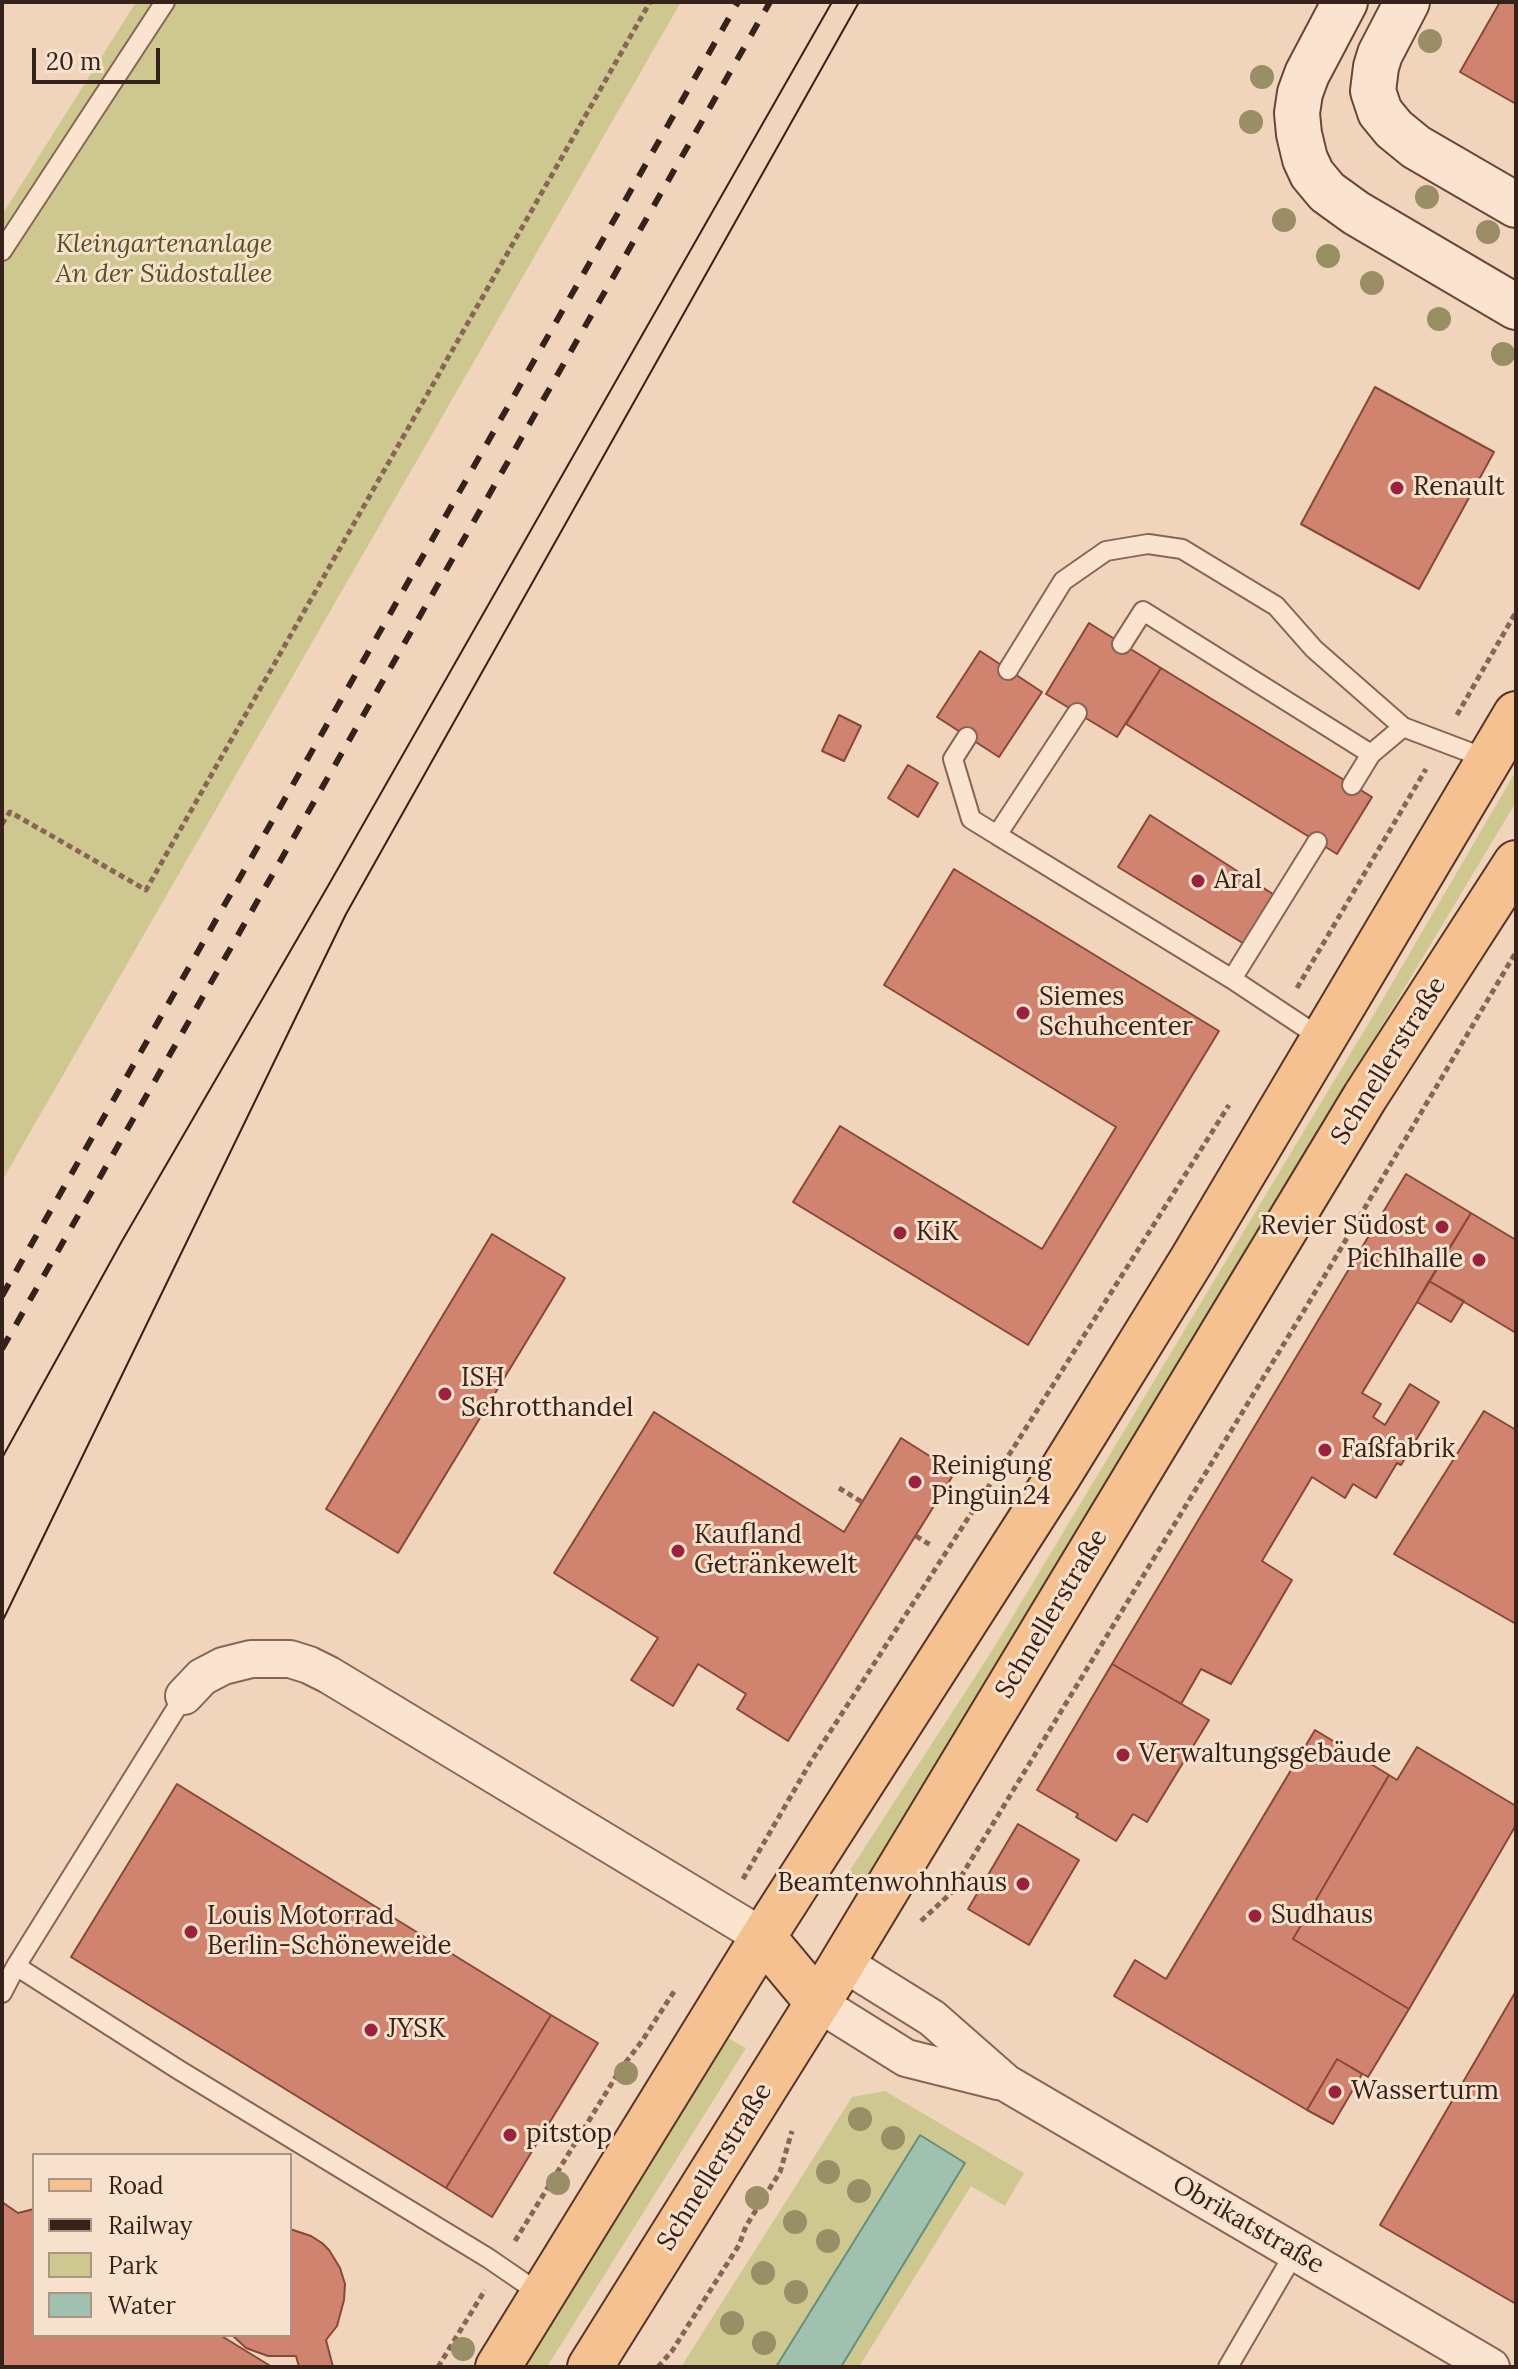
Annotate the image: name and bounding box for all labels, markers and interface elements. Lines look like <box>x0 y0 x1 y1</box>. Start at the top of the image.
scale bar <box>36 32 164 82</box>
text: 20 m <box>46 46 102 77</box>
park label: Kleingartenanlage An der Südostallee <box>56 229 272 290</box>
place label: Renault <box>1413 472 1505 504</box>
marker: Renault <box>1388 479 1406 497</box>
place label: Aral <box>1214 865 1262 897</box>
marker: Aral <box>1189 872 1207 890</box>
street label: Schnellerstraße <box>1325 971 1453 1151</box>
place label: Siemes Schuhcenter <box>1039 982 1193 1044</box>
marker: Siemes Schuhcenter <box>1014 1004 1032 1022</box>
place label: Revier Südost <box>1260 1211 1426 1243</box>
place label: KiK <box>916 1217 959 1249</box>
marker: Revier Südost <box>1433 1218 1451 1236</box>
marker: KiK <box>891 1224 909 1242</box>
place label: Pichlhalle <box>1346 1244 1463 1276</box>
marker: Pichlhalle <box>1470 1251 1488 1269</box>
place label: ISH Schrotthandel <box>461 1363 633 1424</box>
marker: ISH Schrotthandel <box>436 1385 454 1403</box>
place label: Faßfabrik <box>1341 1434 1455 1466</box>
marker: Faßfabrik <box>1316 1441 1334 1459</box>
place label: Reinigung Pinguin24 <box>931 1451 1052 1512</box>
marker: Reinigung Pinguin24 <box>906 1473 924 1491</box>
place label: Kaufland Getränkewelt <box>694 1520 858 1582</box>
street label: Schnellerstraße <box>989 1524 1115 1704</box>
marker: Kaufland Getränkewelt <box>669 1542 687 1560</box>
place label: Verwaltungsgebäude <box>1139 1739 1391 1771</box>
marker: Verwaltungsgebäude <box>1114 1746 1132 1764</box>
place label: Beamtenwohnhaus <box>777 1868 1007 1900</box>
marker: Beamtenwohnhaus <box>1014 1875 1032 1893</box>
place label: Sudhaus <box>1271 1900 1373 1932</box>
place label: Louis Motorrad Berlin-Schöneweide <box>207 1901 452 1962</box>
marker: Sudhaus <box>1246 1907 1264 1925</box>
marker: Louis Motorrad Berlin-Schöneweide <box>182 1923 200 1941</box>
place label: JYSK <box>387 2014 446 2046</box>
marker: JYSK <box>362 2021 380 2039</box>
place label: Wasserturm <box>1351 2076 1499 2108</box>
street label: Schnellerstraße <box>651 2077 779 2257</box>
marker: Wasserturm <box>1326 2083 1344 2101</box>
place label: pitstop <box>526 2119 612 2151</box>
marker: pitstop <box>501 2126 519 2144</box>
legend <box>32 2153 292 2337</box>
street label: Obrikatstraße <box>1167 2169 1329 2281</box>
text: Road <box>108 2170 164 2201</box>
text: Railway <box>108 2210 192 2241</box>
text: Park <box>108 2250 158 2281</box>
text: Water <box>108 2290 176 2321</box>

